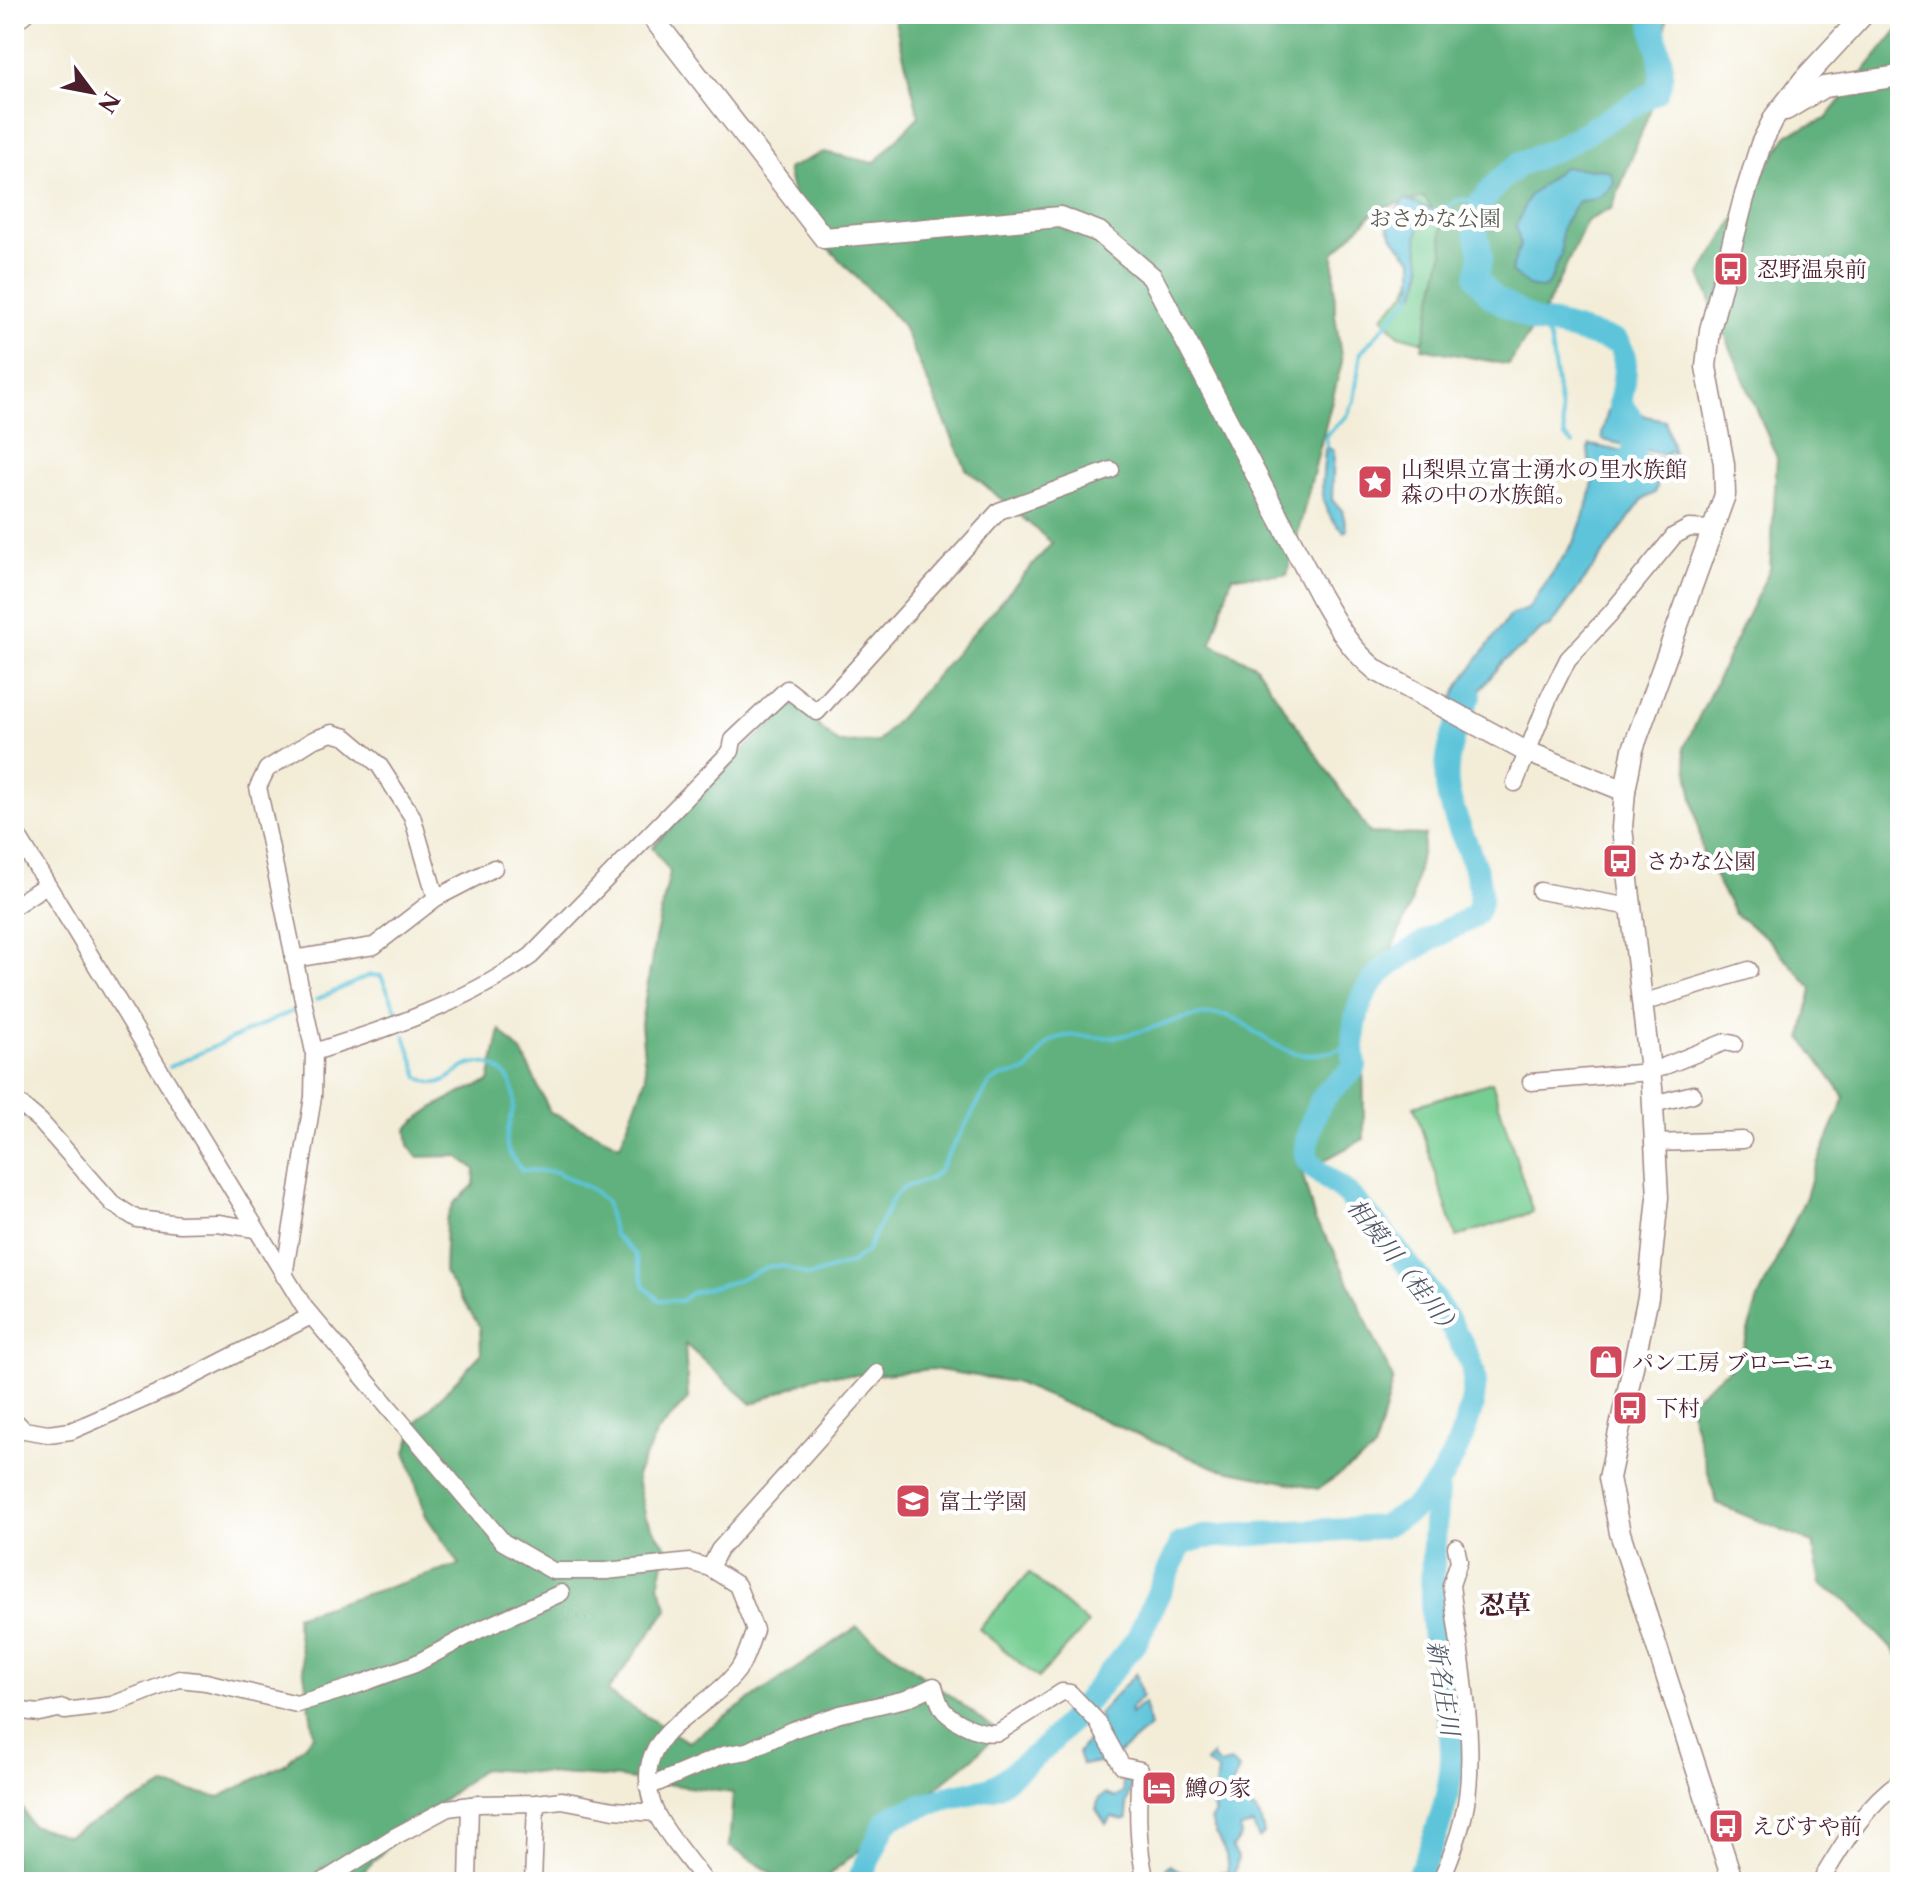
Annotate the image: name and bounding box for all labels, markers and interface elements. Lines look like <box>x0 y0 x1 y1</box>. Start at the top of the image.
north arrow <box>52 52 132 132</box>
text: N <box>92 87 125 118</box>
park label: おさかな公園 <box>1369 205 1501 232</box>
bus stop icon: 忍野温泉前 <box>1712 250 1750 288</box>
place label: 忍野温泉前 <box>1757 256 1867 283</box>
place label: 山梨県立富士湧水の里水族館 森の中の水族館。 <box>1401 456 1687 508</box>
place icon: 山梨県立富士湧水の里水族館 森の中の水族館。 <box>1356 463 1394 501</box>
bus stop icon: さかな公園 <box>1601 842 1639 880</box>
place label: さかな公園 <box>1646 848 1756 875</box>
water label: 相模川（桂川） <box>1341 1193 1468 1343</box>
shop icon: パン工房 ブローニュ <box>1587 1343 1625 1381</box>
place label: パン工房 ブローニュ <box>1632 1349 1836 1376</box>
bus stop icon: 下村 <box>1611 1389 1649 1427</box>
place label: 下村 <box>1656 1395 1700 1422</box>
school or university icon: 富士学園 <box>894 1482 932 1520</box>
place label: 富士学園 <box>939 1488 1027 1515</box>
district label: 忍草 <box>1479 1589 1531 1621</box>
water label: 新名庄川 <box>1422 1638 1466 1741</box>
hotel icon: 鱒の家 <box>1140 1769 1178 1807</box>
place label: 鱒の家 <box>1185 1775 1251 1802</box>
bus stop icon: えびすや前 <box>1707 1807 1745 1845</box>
place label: えびすや前 <box>1752 1813 1862 1840</box>

